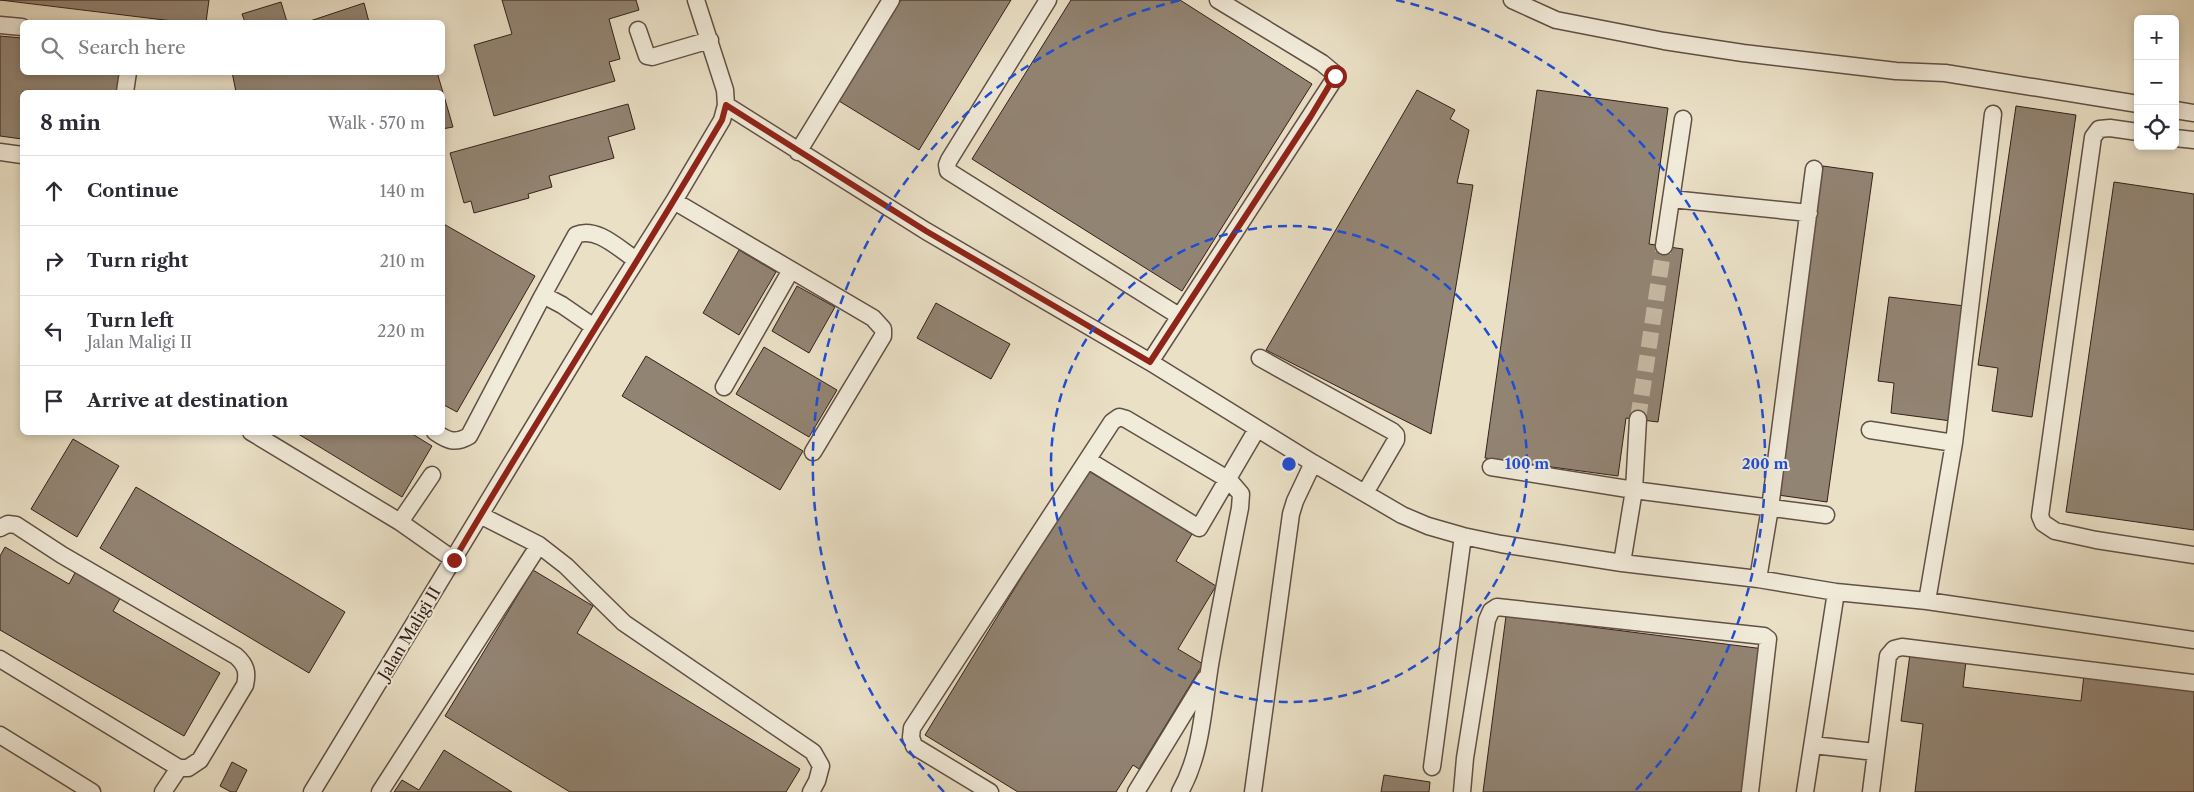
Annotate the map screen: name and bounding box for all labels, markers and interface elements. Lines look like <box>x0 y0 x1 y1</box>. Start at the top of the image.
map controls <box>2134 15 2179 150</box>
button: + <box>2134 15 2179 60</box>
search box <box>20 20 445 75</box>
icon: search <box>38 34 66 62</box>
text: Search here <box>78 36 186 59</box>
button: − <box>2134 60 2179 105</box>
route start <box>1324 65 1347 88</box>
button: locate <box>2134 105 2179 150</box>
text: 8 min <box>40 110 101 135</box>
text: Walk · 570 m <box>328 113 425 133</box>
icon: ahead <box>40 177 68 205</box>
text: Continue <box>87 179 179 202</box>
text: 140 m <box>380 181 425 201</box>
icon: right <box>40 247 68 275</box>
text: Turn right <box>87 249 188 272</box>
text: 210 m <box>380 251 425 271</box>
text: Turn left <box>87 309 174 332</box>
icon: left <box>40 317 68 345</box>
text: 220 m <box>377 321 425 341</box>
text: Jalan Maligi II <box>87 332 192 352</box>
icon: arrive <box>40 387 68 415</box>
text: Arrive at destination <box>87 389 288 412</box>
text: 100 m <box>1505 454 1549 473</box>
text: 200 m <box>1742 454 1788 473</box>
centre of rings <box>1280 455 1298 473</box>
route end <box>443 549 466 572</box>
street label: Jalan Maligi II <box>372 583 445 686</box>

